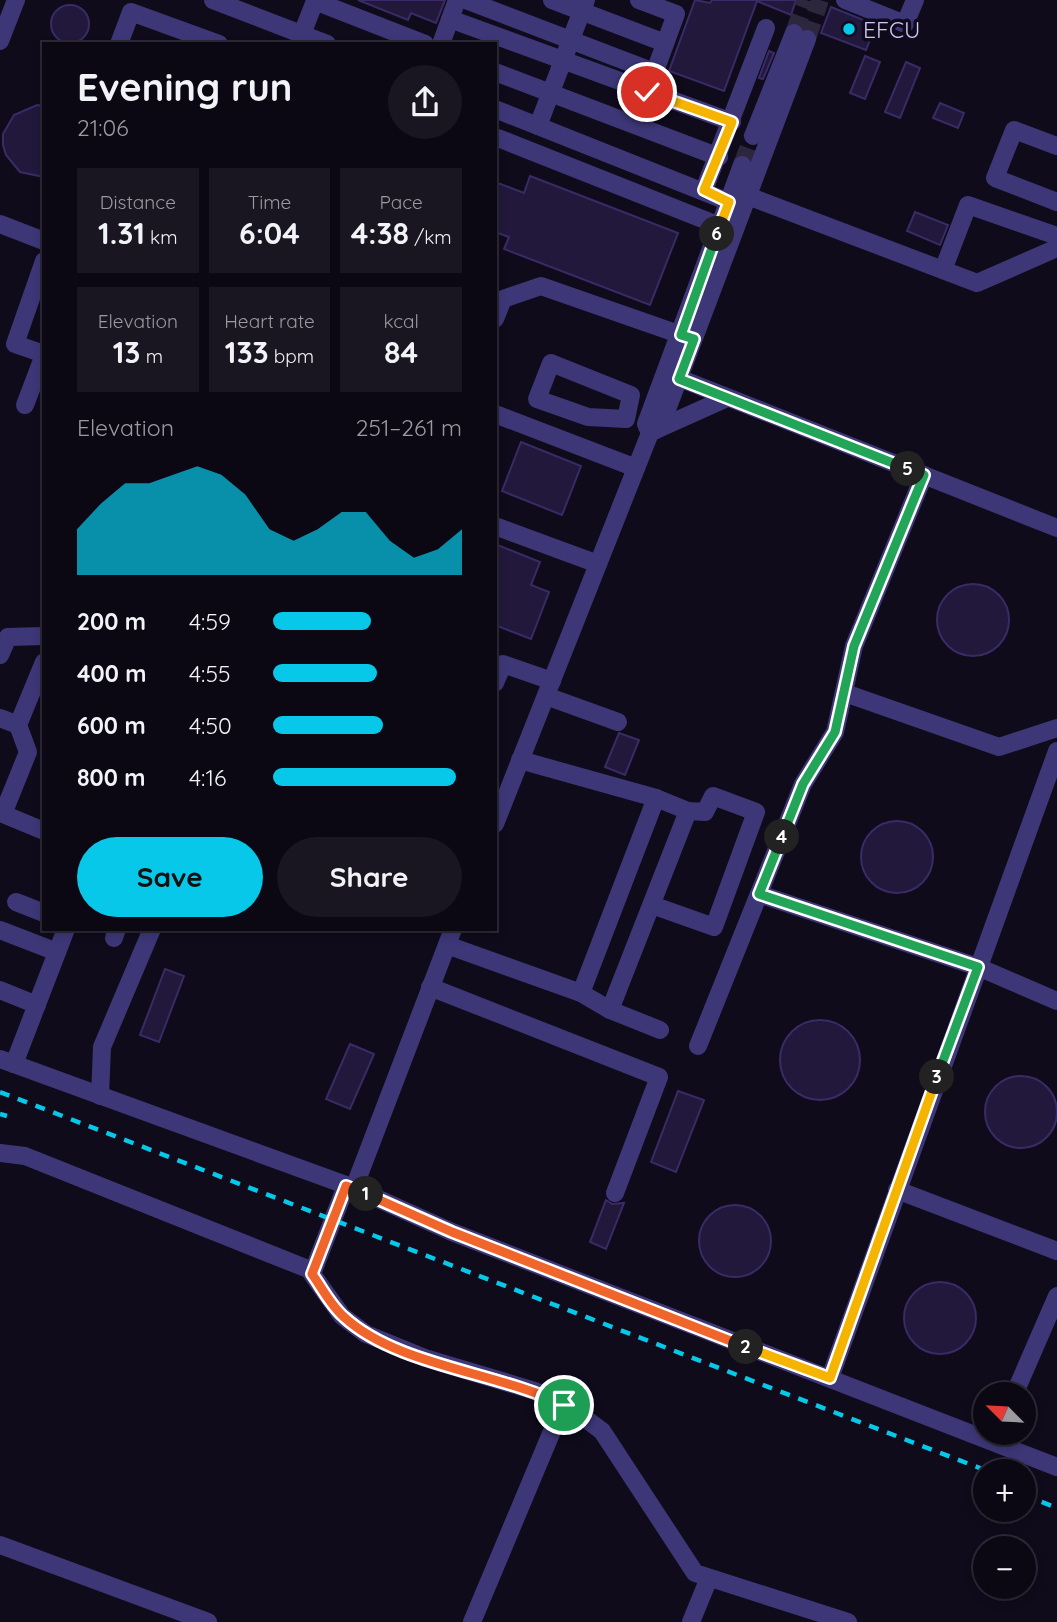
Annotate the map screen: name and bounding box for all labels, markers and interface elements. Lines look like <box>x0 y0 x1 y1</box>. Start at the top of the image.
place label: EFCU <box>863 15 920 44</box>
marker: EFCU <box>841 21 857 37</box>
pin <box>617 62 677 122</box>
text: Evening run <box>77 63 292 111</box>
button: share <box>388 65 462 139</box>
icon: check <box>628 73 666 111</box>
text: 21:06 <box>77 113 129 142</box>
text: Distance <box>100 190 176 214</box>
text: Time <box>248 190 291 214</box>
text: Pace <box>379 190 423 214</box>
text: 1.31 <box>98 214 145 252</box>
text: 6:04 <box>239 214 300 252</box>
text: 4:38 <box>351 214 409 252</box>
pin: 6 <box>700 216 734 252</box>
text: 6 <box>711 221 722 245</box>
text: km <box>145 225 178 249</box>
text: /km <box>409 225 452 249</box>
text: Elevation <box>98 309 178 333</box>
text: Heart rate <box>224 309 315 333</box>
text: kcal <box>383 309 419 333</box>
text: 13 <box>113 333 140 371</box>
text: 133 <box>225 333 269 371</box>
text: 84 <box>384 333 418 371</box>
text: m <box>140 344 163 368</box>
text: bpm <box>269 344 314 368</box>
text: Elevation <box>77 413 174 442</box>
text: 251–261 m <box>356 413 462 442</box>
pin: 5 <box>890 452 926 486</box>
text: 5 <box>902 456 913 480</box>
text: 200 m <box>77 607 146 636</box>
text: 4:59 <box>189 607 231 636</box>
text: 400 m <box>77 659 146 688</box>
text: 4:55 <box>189 659 231 688</box>
text: 600 m <box>77 711 146 740</box>
text: 4:50 <box>189 711 232 740</box>
text: 800 m <box>77 763 146 792</box>
text: 4:16 <box>189 763 226 792</box>
pin: 4 <box>764 820 800 854</box>
text: 4 <box>776 824 787 848</box>
button: Save <box>77 837 263 917</box>
button: Share <box>277 837 462 917</box>
pin: 3 <box>920 1060 954 1094</box>
text: 3 <box>931 1064 942 1088</box>
pin: 1 <box>348 1176 384 1212</box>
text: 1 <box>362 1181 369 1205</box>
pin: 2 <box>728 1330 764 1364</box>
text: 2 <box>740 1334 751 1358</box>
pin <box>534 1375 594 1435</box>
north arrow <box>973 1382 1036 1446</box>
map controls <box>973 1382 1036 1599</box>
icon: arrive <box>545 1386 583 1424</box>
button: + <box>973 1459 1036 1522</box>
button: − <box>973 1536 1036 1599</box>

